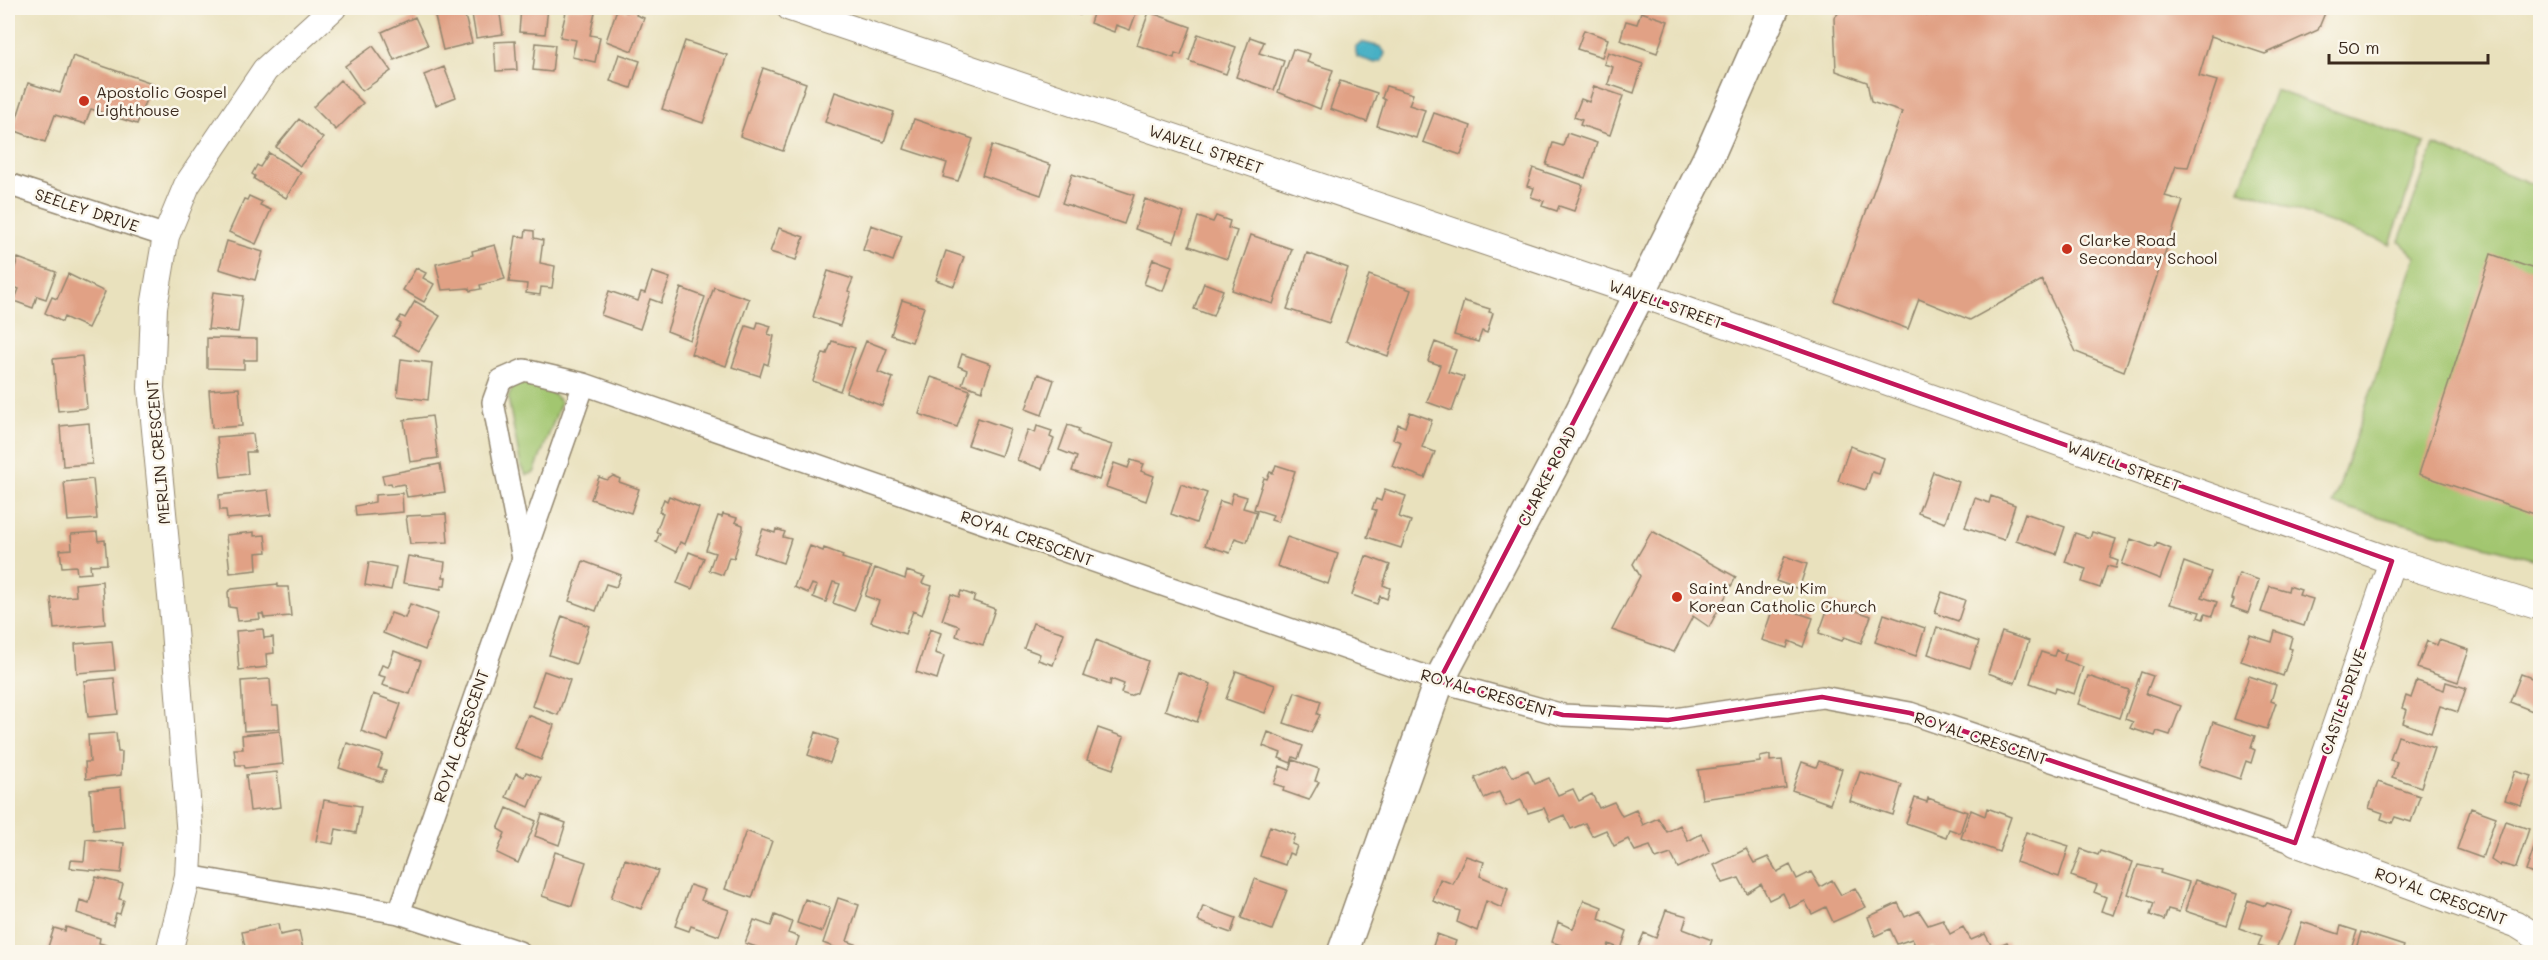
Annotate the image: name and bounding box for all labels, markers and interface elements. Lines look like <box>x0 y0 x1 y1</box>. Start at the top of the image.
scale bar <box>2329 27 2488 65</box>
text: 50 m <box>2338 35 2380 59</box>
place label: Apostolic Gospel Lighthouse <box>96 81 227 120</box>
marker: Apostolic Gospel Lighthouse <box>77 94 91 108</box>
street label: WAVELL STREET <box>1146 119 1266 178</box>
street label: SEELEY DRIVE <box>32 183 142 236</box>
place label: Clarke Road Secondary School <box>2079 229 2218 268</box>
marker: Clarke Road Secondary School <box>2060 242 2074 256</box>
street label: WAVELL STREET <box>1606 274 1726 333</box>
street label: MERLIN CRESCENT <box>141 378 174 526</box>
street label: CLARKE ROAD <box>1512 422 1581 530</box>
street label: WAVELL STREET <box>2064 435 2184 496</box>
street label: ROYAL CRESCENT <box>958 505 1096 570</box>
place label: Saint Andrew Kim Korean Catholic Church <box>1689 577 1876 616</box>
marker: Saint Andrew Kim Korean Catholic Church <box>1670 590 1684 604</box>
street label: CASTLE DRIVE <box>2315 646 2370 758</box>
street label: ROYAL CRESCENT <box>1418 663 1558 722</box>
street label: ROYAL CRESCENT <box>428 667 493 805</box>
street label: ROYAL CRESCENT <box>1912 706 2051 769</box>
street label: ROYAL CRESCENT <box>2372 862 2510 929</box>

